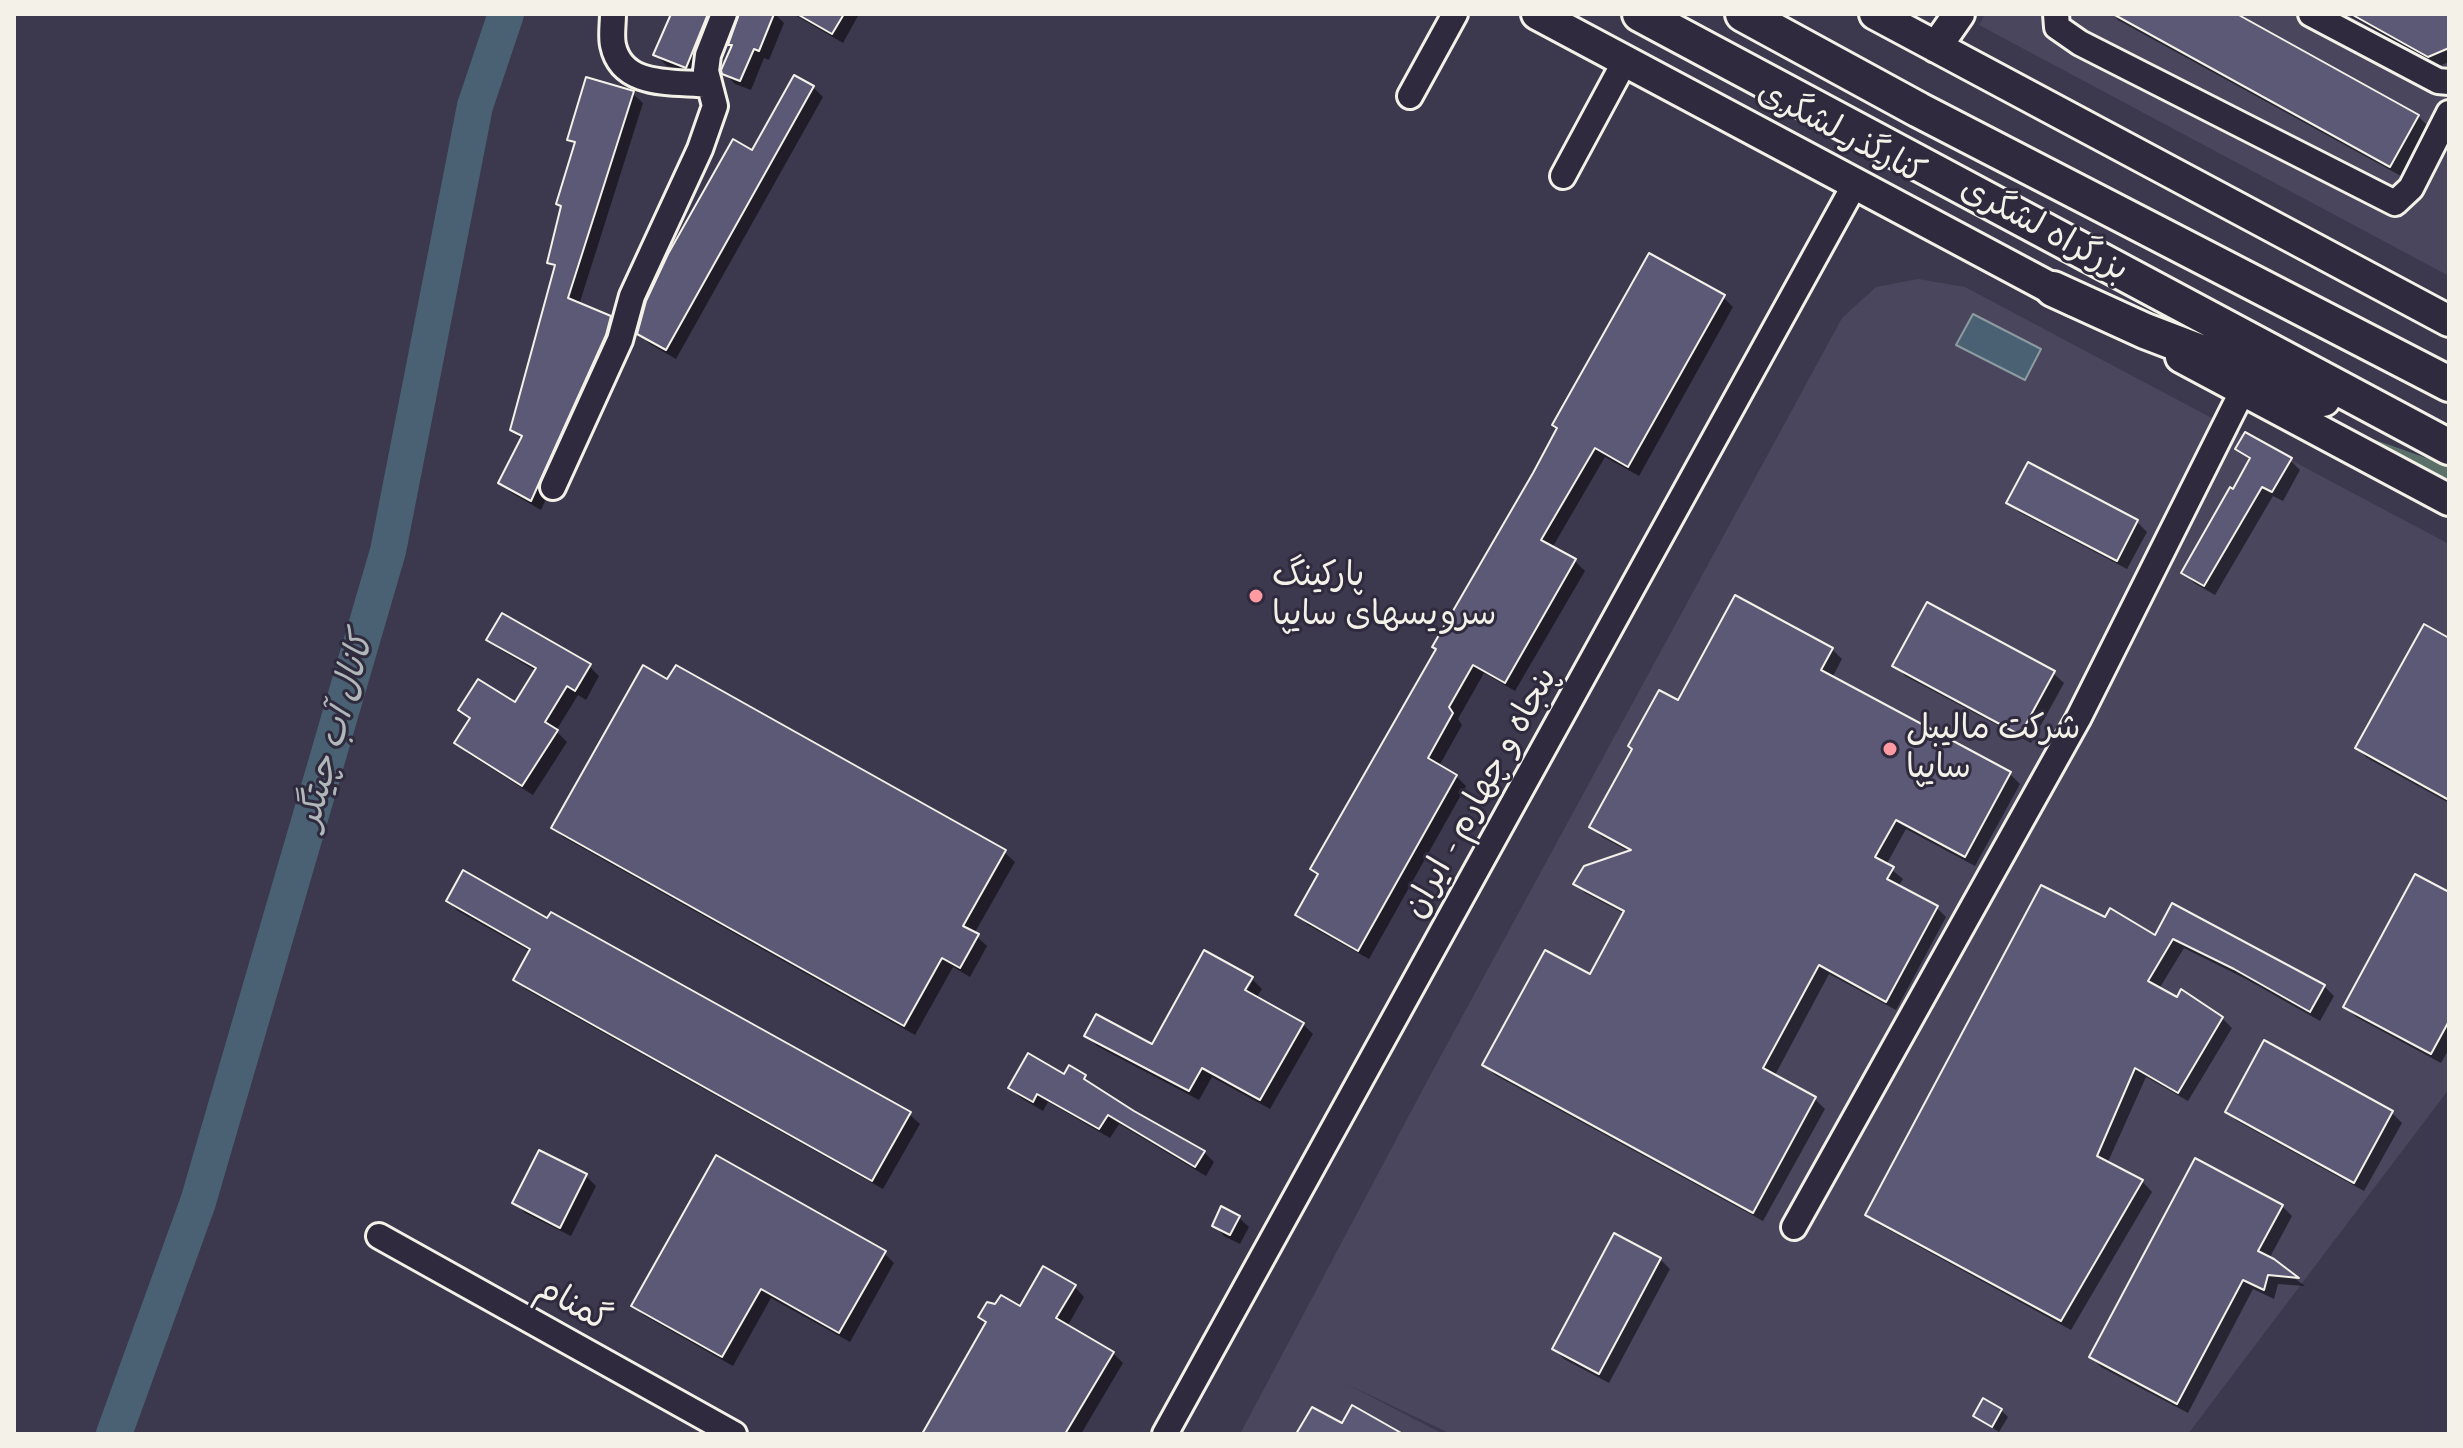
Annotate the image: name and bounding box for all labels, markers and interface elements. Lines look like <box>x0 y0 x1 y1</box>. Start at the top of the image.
street label: کنارگذر لشگری <box>1750 72 1932 194</box>
street label: بزرگراه لشگری <box>1953 169 2135 291</box>
place label: پارکینگ سرویسهای سایپا <box>1272 556 1497 636</box>
marker: پارکینگ سرویسهای سایپا <box>1247 587 1265 605</box>
water label: کانال آب چیتگر <box>287 628 385 834</box>
street label: پنجاه و چهارم - ایران <box>1395 660 1567 926</box>
place label: شرکت مالیبل سایپا <box>1906 709 2081 788</box>
marker: شرکت مالیبل سایپا <box>1881 740 1899 758</box>
street label: گمنام <box>529 1268 617 1342</box>

